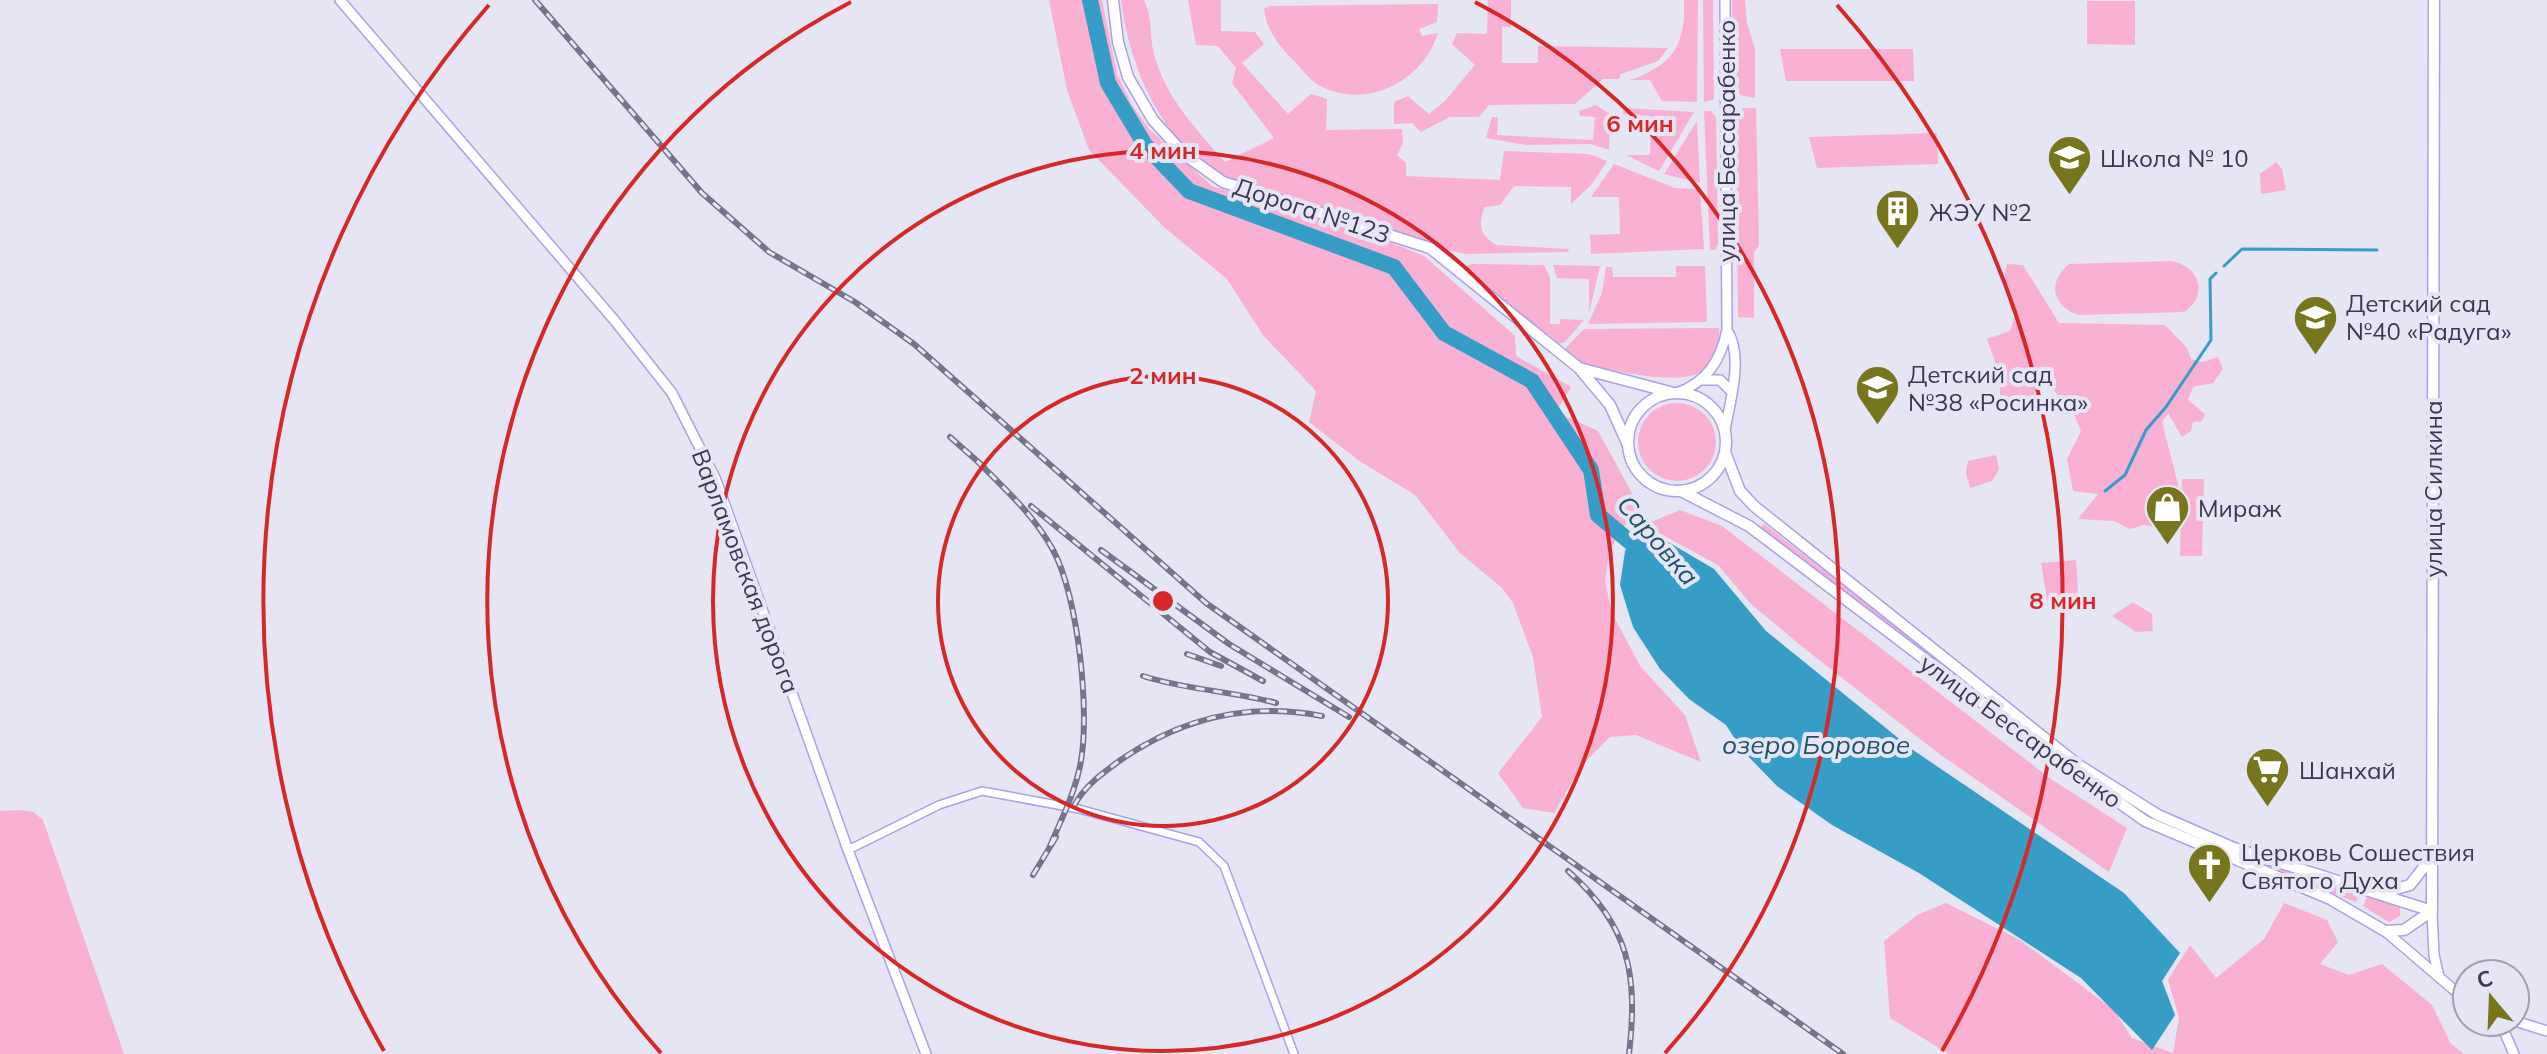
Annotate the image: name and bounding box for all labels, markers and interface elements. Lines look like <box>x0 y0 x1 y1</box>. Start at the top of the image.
street label: улица Бессарабенко <box>1711 20 1741 262</box>
text: 6 мин <box>1606 108 1674 138</box>
school or university icon: Школа № 10 <box>2045 134 2093 197</box>
text: 4 мин <box>1129 135 1197 165</box>
place label: Школа № 10 <box>2100 143 2249 173</box>
street label: Дорога №123 <box>1230 171 1394 249</box>
building icon: ЖЭУ №2 <box>1874 188 1922 251</box>
place label: ЖЭУ №2 <box>1929 197 2032 227</box>
place label: Детский сад №40 «Радуга» <box>2346 288 2512 346</box>
school or university icon: Детский сад №40 «Радуга» <box>2291 293 2339 356</box>
place label: Детский сад №38 «Росинка» <box>1908 359 2088 417</box>
text: 2 мин <box>1129 360 1197 390</box>
school or university icon: Детский сад №38 «Росинка» <box>1853 364 1901 427</box>
street label: улица Силкина <box>2418 400 2448 578</box>
street label: Варламовская дорога <box>686 445 806 697</box>
shop icon: Мираж <box>2143 484 2191 547</box>
water label: Саровка <box>1610 488 1706 592</box>
place label: Мираж <box>2198 493 2282 523</box>
text: 8 мин <box>2029 585 2097 615</box>
centre of rings <box>1149 587 1177 615</box>
street label: улица Бессарабенко <box>1914 648 2128 814</box>
water label: озеро Боровое <box>1722 728 1910 761</box>
supermarket icon: Шанхай <box>2244 746 2292 809</box>
place label: Шанхай <box>2299 755 2396 785</box>
place label: Церковь Сошествия Святого Духа <box>2241 837 2475 895</box>
church icon: Церковь Сошествия Святого Духа <box>2186 842 2234 905</box>
north arrow <box>2451 958 2531 1038</box>
text: С <box>2473 963 2496 995</box>

